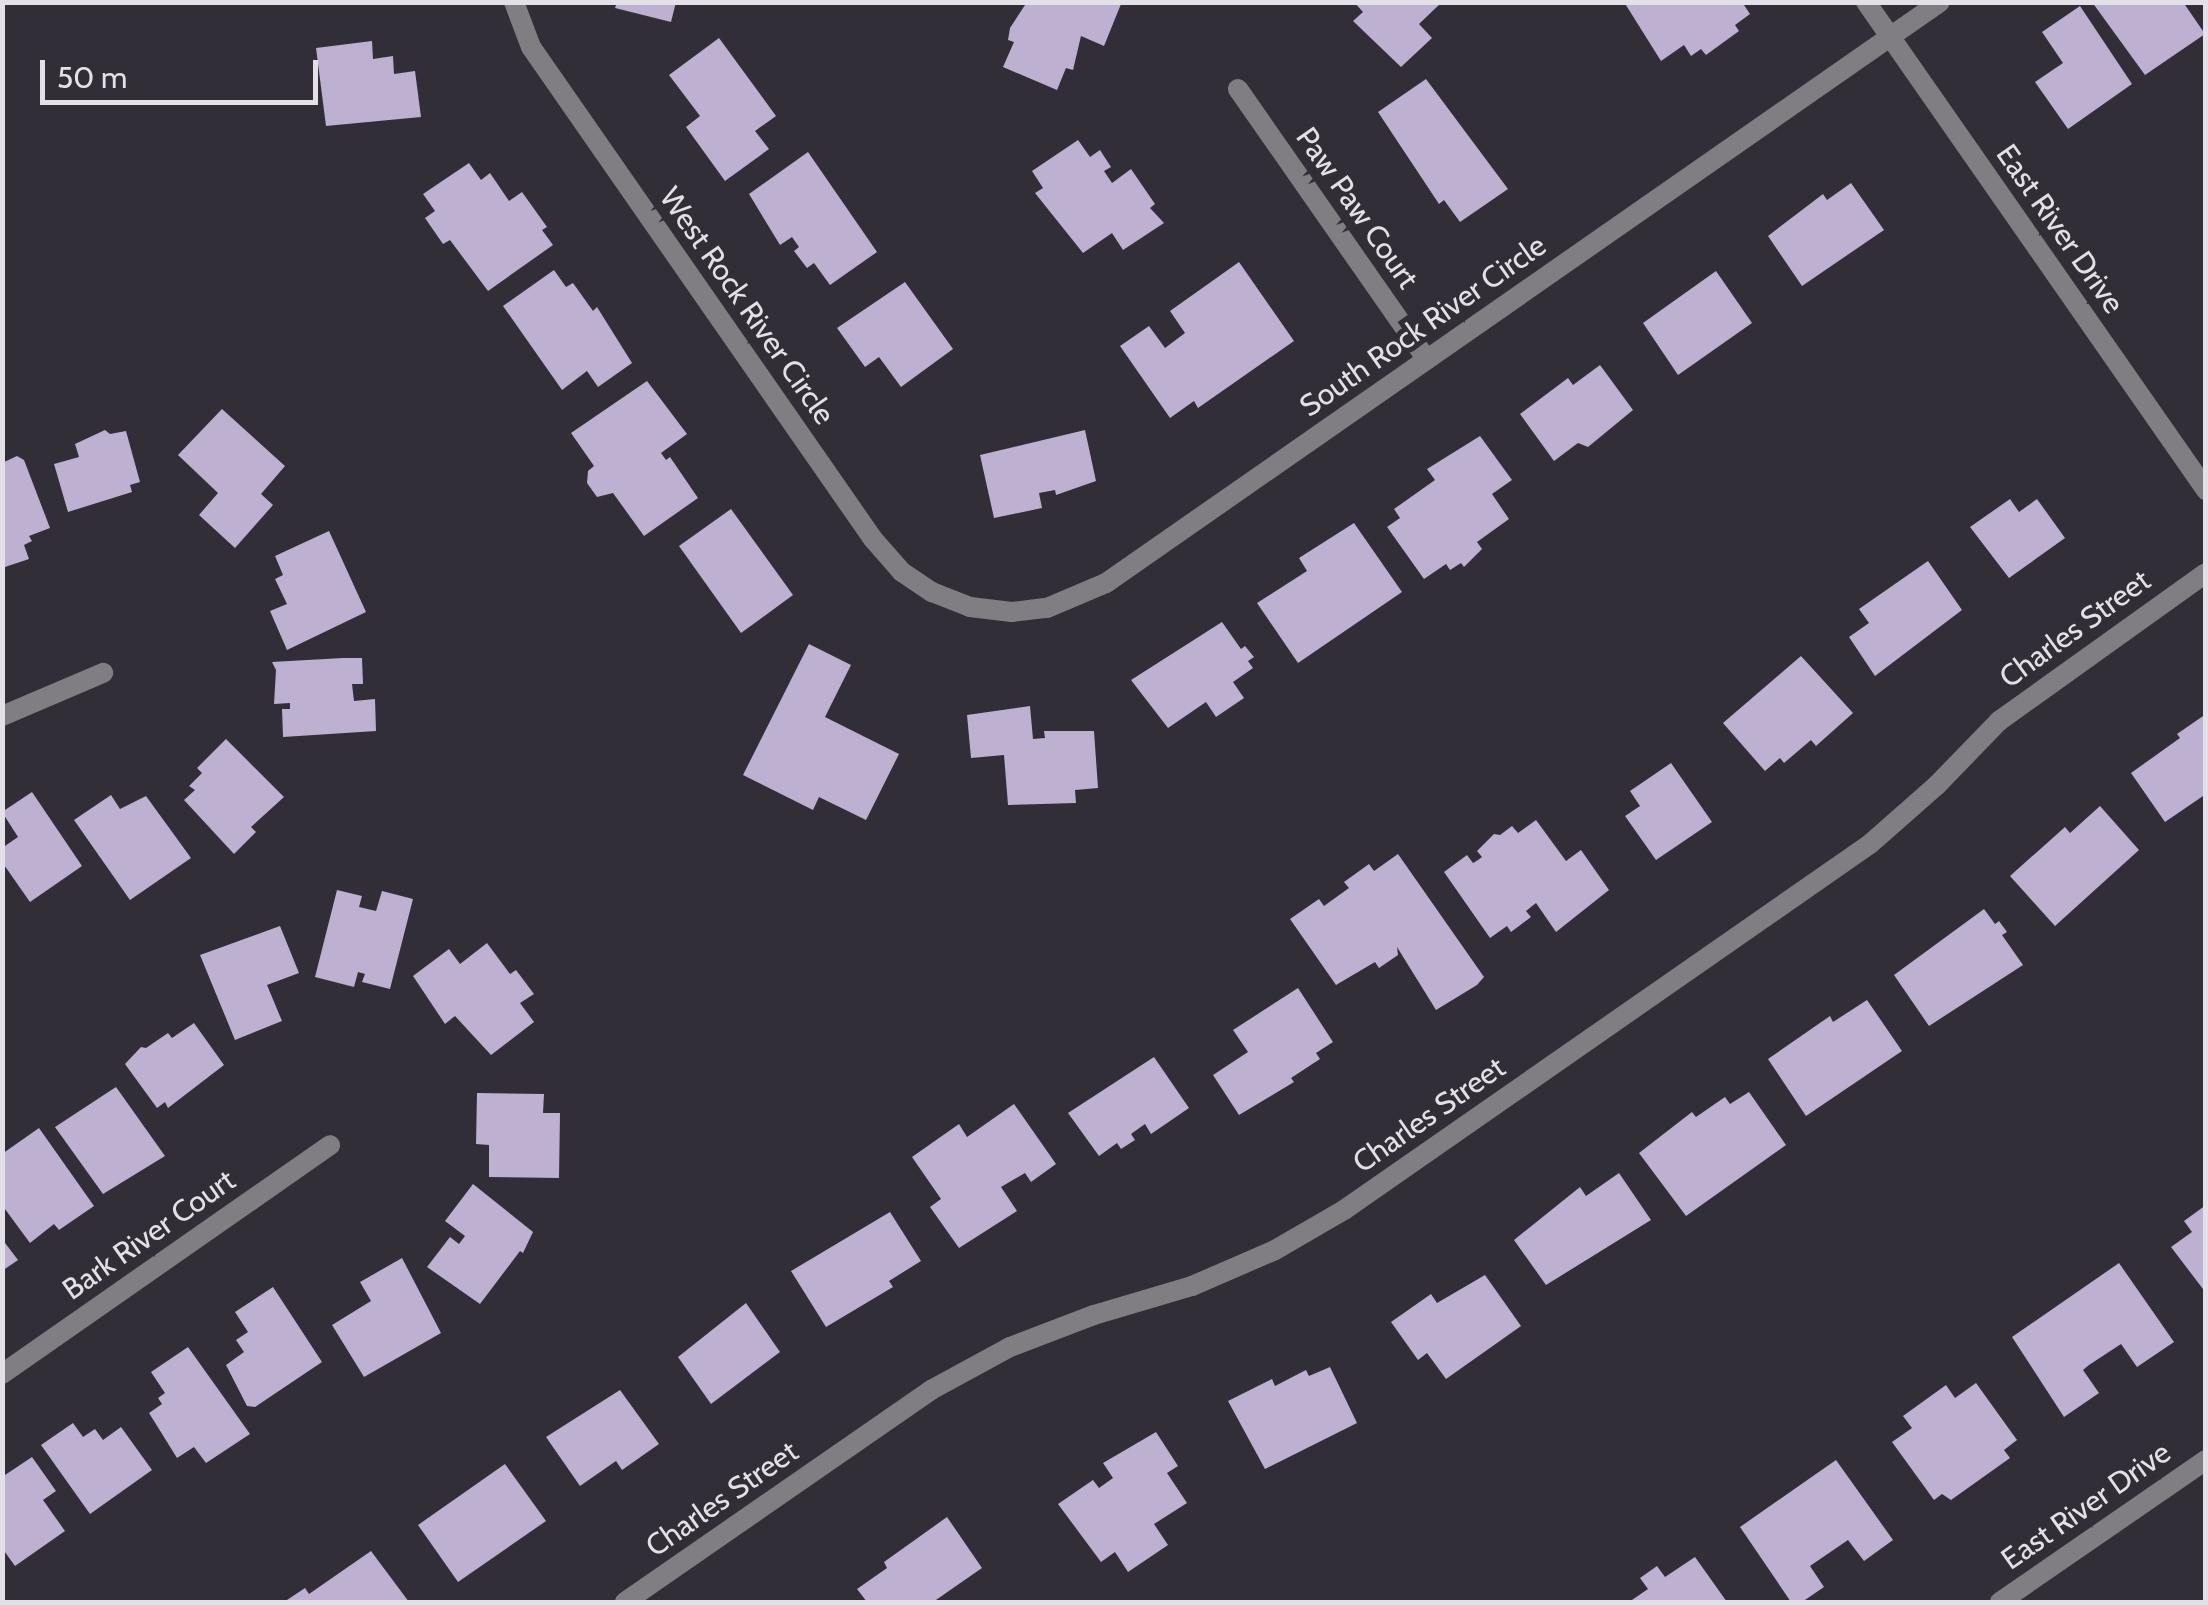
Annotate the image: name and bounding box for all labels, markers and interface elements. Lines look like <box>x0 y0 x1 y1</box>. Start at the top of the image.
scale bar <box>45 40 322 102</box>
text: 50 m <box>57 59 127 96</box>
street label: Paw Paw Court <box>1288 121 1426 295</box>
street label: East River Drive <box>1988 138 2132 320</box>
street label: West Rock River Circle <box>652 181 842 431</box>
street label: South Rock River Circle <box>1293 228 1553 424</box>
street label: Charles Street <box>1993 562 2157 696</box>
street label: Charles Street <box>1346 1049 1512 1181</box>
street label: Bark River Court <box>56 1162 242 1308</box>
street label: Charles Street <box>639 1433 805 1565</box>
street label: East River Drive <box>1995 1434 2177 1578</box>

